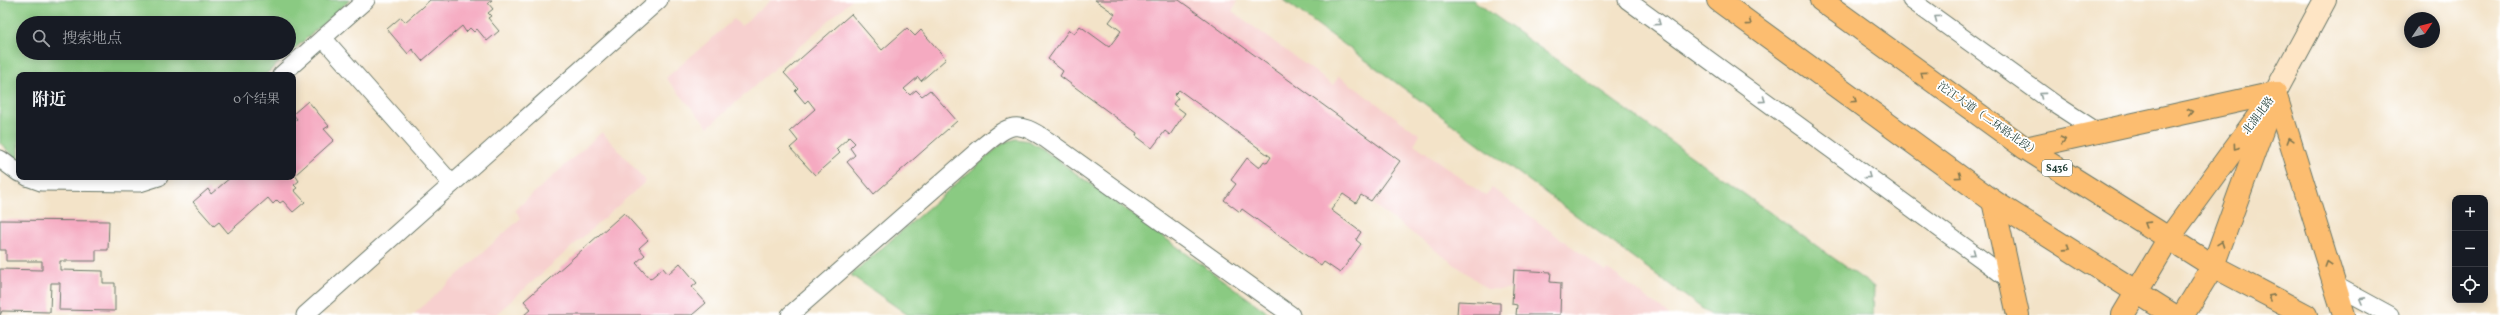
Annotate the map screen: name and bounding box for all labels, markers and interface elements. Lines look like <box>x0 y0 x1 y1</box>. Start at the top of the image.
north arrow <box>2404 12 2440 48</box>
search box <box>16 16 296 60</box>
one-way arrow <box>1934 16 1941 23</box>
one-way arrow <box>1654 18 1661 25</box>
one-way arrow <box>1745 18 1752 26</box>
icon: search <box>30 27 52 49</box>
text: 搜索地点 <box>62 29 122 50</box>
one-way arrow <box>1920 72 1927 79</box>
street label: 沱江大道（二环路北段） <box>1934 79 2042 161</box>
text: 附近 <box>32 89 66 112</box>
text: 0个结果 <box>233 91 280 109</box>
one-way arrow <box>2039 92 2046 100</box>
street label: 北湖北路 <box>2240 94 2278 138</box>
one-way arrow <box>1759 95 1766 102</box>
one-way arrow <box>1850 95 1857 102</box>
one-way arrow <box>2187 108 2193 116</box>
one-way arrow <box>2060 136 2066 144</box>
one-way arrow <box>2286 137 2295 144</box>
one-way arrow <box>2233 143 2240 150</box>
road number: S436 <box>2042 160 2072 176</box>
one-way arrow <box>1864 171 1871 178</box>
one-way arrow <box>1955 171 1962 179</box>
map controls <box>2452 195 2488 303</box>
button: + <box>2452 195 2488 231</box>
one-way arrow <box>2144 222 2151 229</box>
button: − <box>2452 231 2488 267</box>
one-way arrow <box>2217 240 2225 247</box>
one-way arrow <box>2063 243 2070 251</box>
one-way arrow <box>1969 248 1976 255</box>
one-way arrow <box>2324 261 2333 268</box>
button: locate <box>2452 267 2488 303</box>
one-way arrow <box>2268 294 2275 301</box>
one-way arrow <box>2359 297 2367 305</box>

